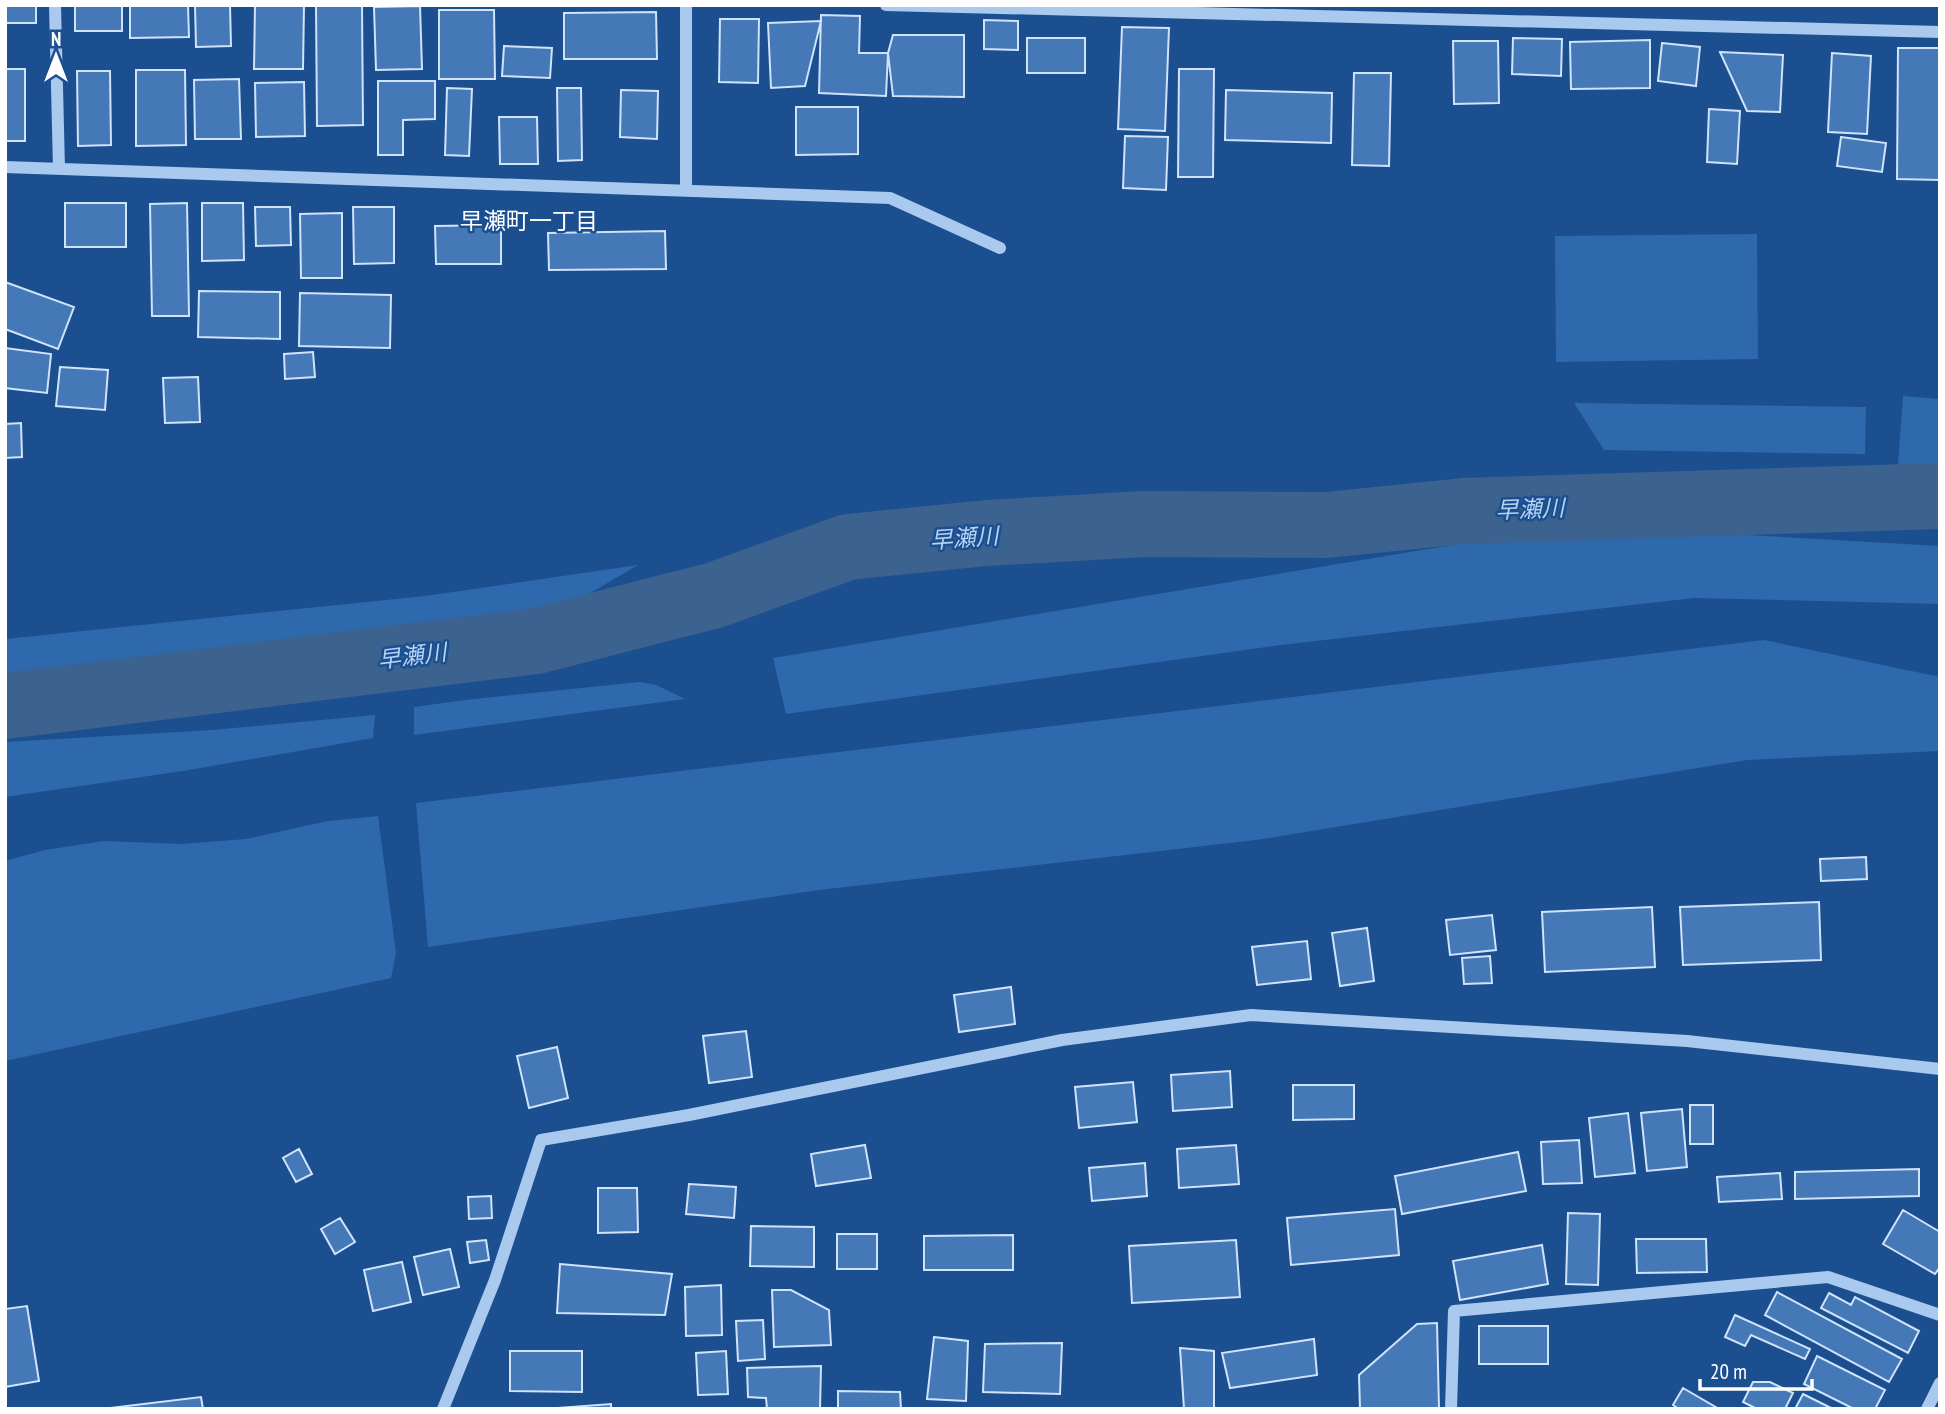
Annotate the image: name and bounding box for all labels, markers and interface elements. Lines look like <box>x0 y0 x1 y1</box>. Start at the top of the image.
north arrow <box>21 21 91 91</box>
text: N <box>51 27 61 51</box>
district label: 早瀬町一丁目 <box>460 206 598 235</box>
water label: 早瀬川 <box>1495 493 1568 524</box>
water label: 早瀬川 <box>929 520 1002 554</box>
water label: 早瀬川 <box>376 637 451 674</box>
scale bar <box>1700 1348 1812 1392</box>
text: 20 m <box>1710 1358 1747 1385</box>

